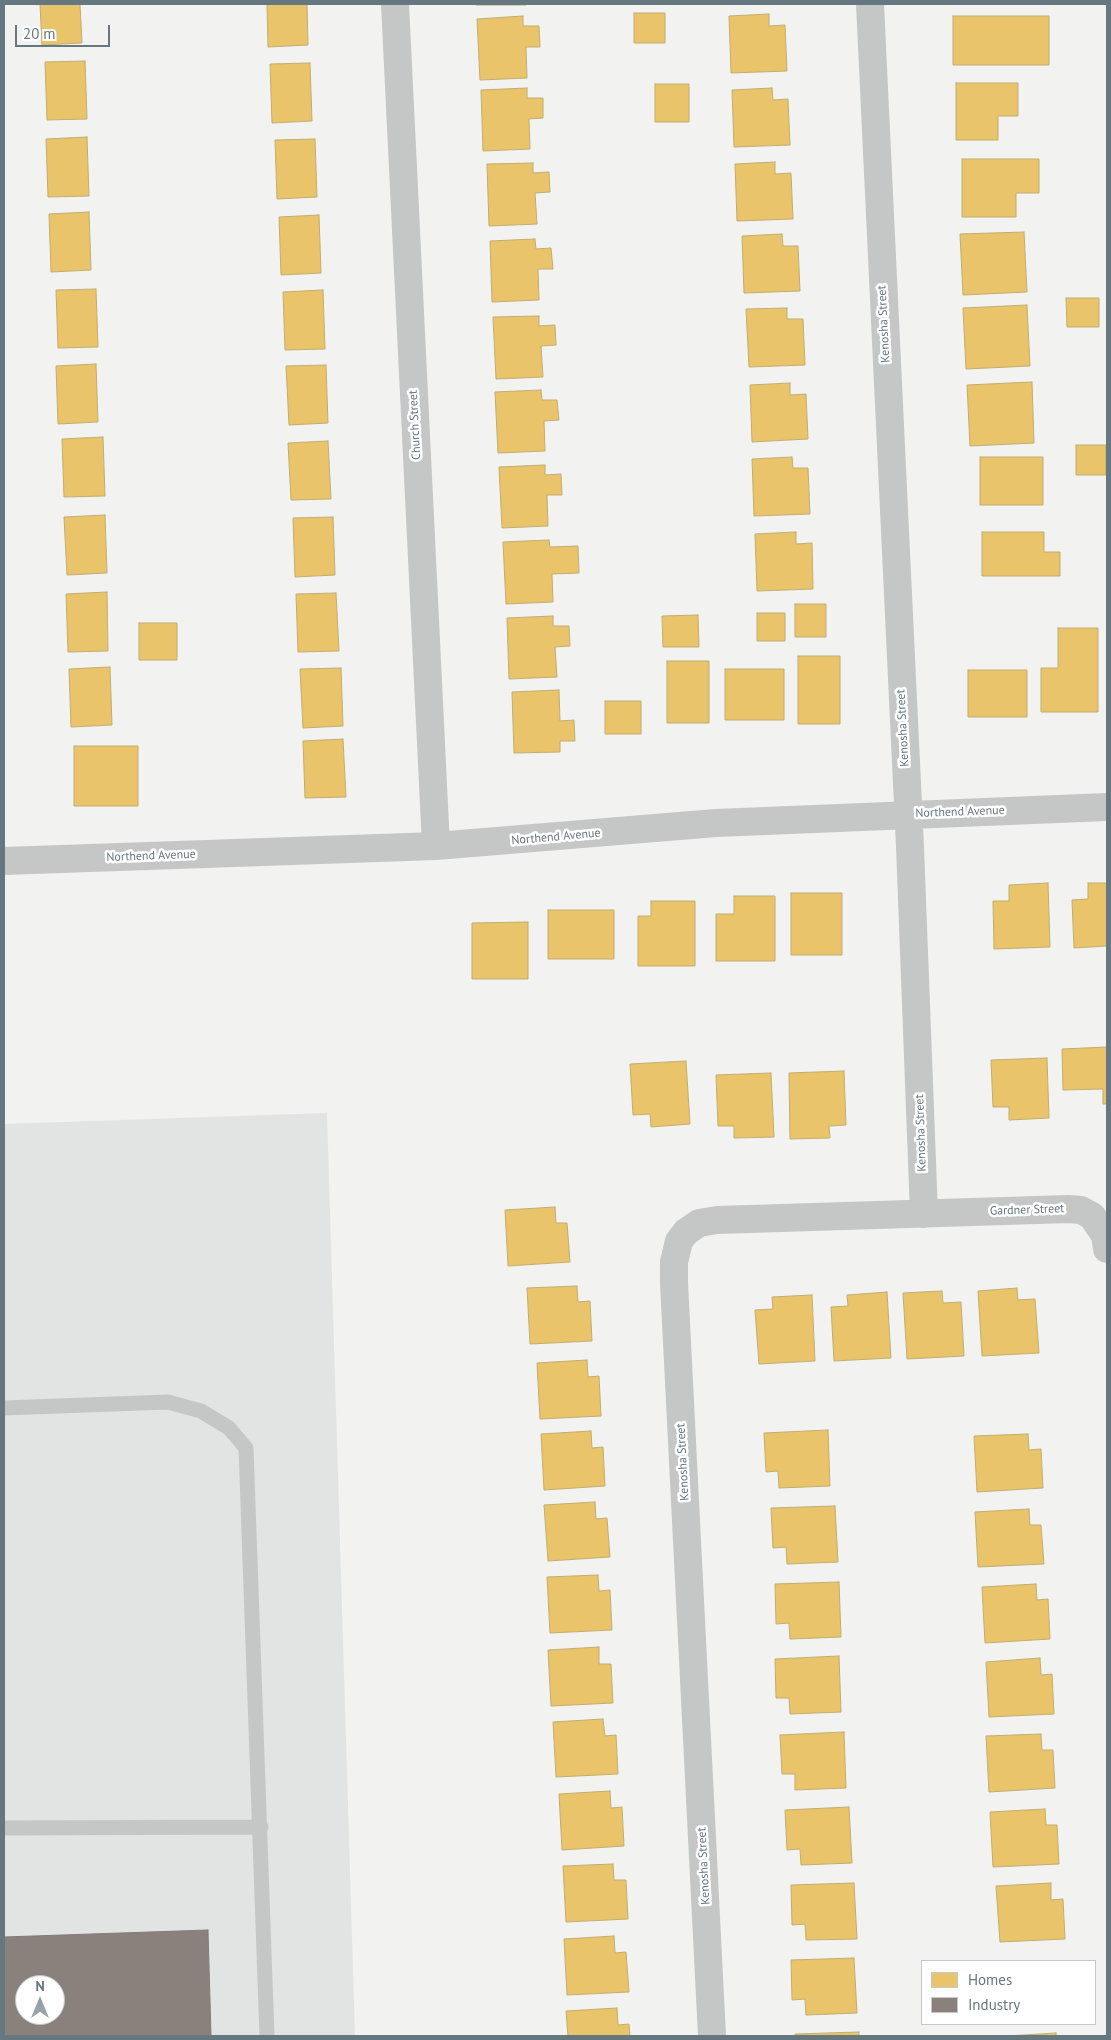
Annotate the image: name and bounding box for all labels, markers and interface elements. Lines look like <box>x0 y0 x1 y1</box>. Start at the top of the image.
scale bar <box>18 15 112 47</box>
text: 20 m <box>23 24 56 43</box>
street label: Kenosha Street <box>875 285 893 363</box>
street label: Church Street <box>406 390 424 460</box>
street label: Kenosha Street <box>894 689 912 767</box>
street label: Northend Avenue <box>915 803 1005 821</box>
street label: Northend Avenue <box>511 826 601 848</box>
street label: Northend Avenue <box>106 847 196 865</box>
street label: Kenosha Street <box>912 1094 930 1172</box>
street label: Gardner Street <box>990 1202 1064 1218</box>
street label: Kenosha Street <box>674 1423 692 1501</box>
street label: Kenosha Street <box>695 1827 713 1905</box>
legend <box>921 1960 1096 2025</box>
text: Homes <box>968 1970 1012 1989</box>
north arrow <box>15 1975 65 2025</box>
text: N <box>35 1977 45 1995</box>
text: Industry <box>968 1995 1020 2014</box>

